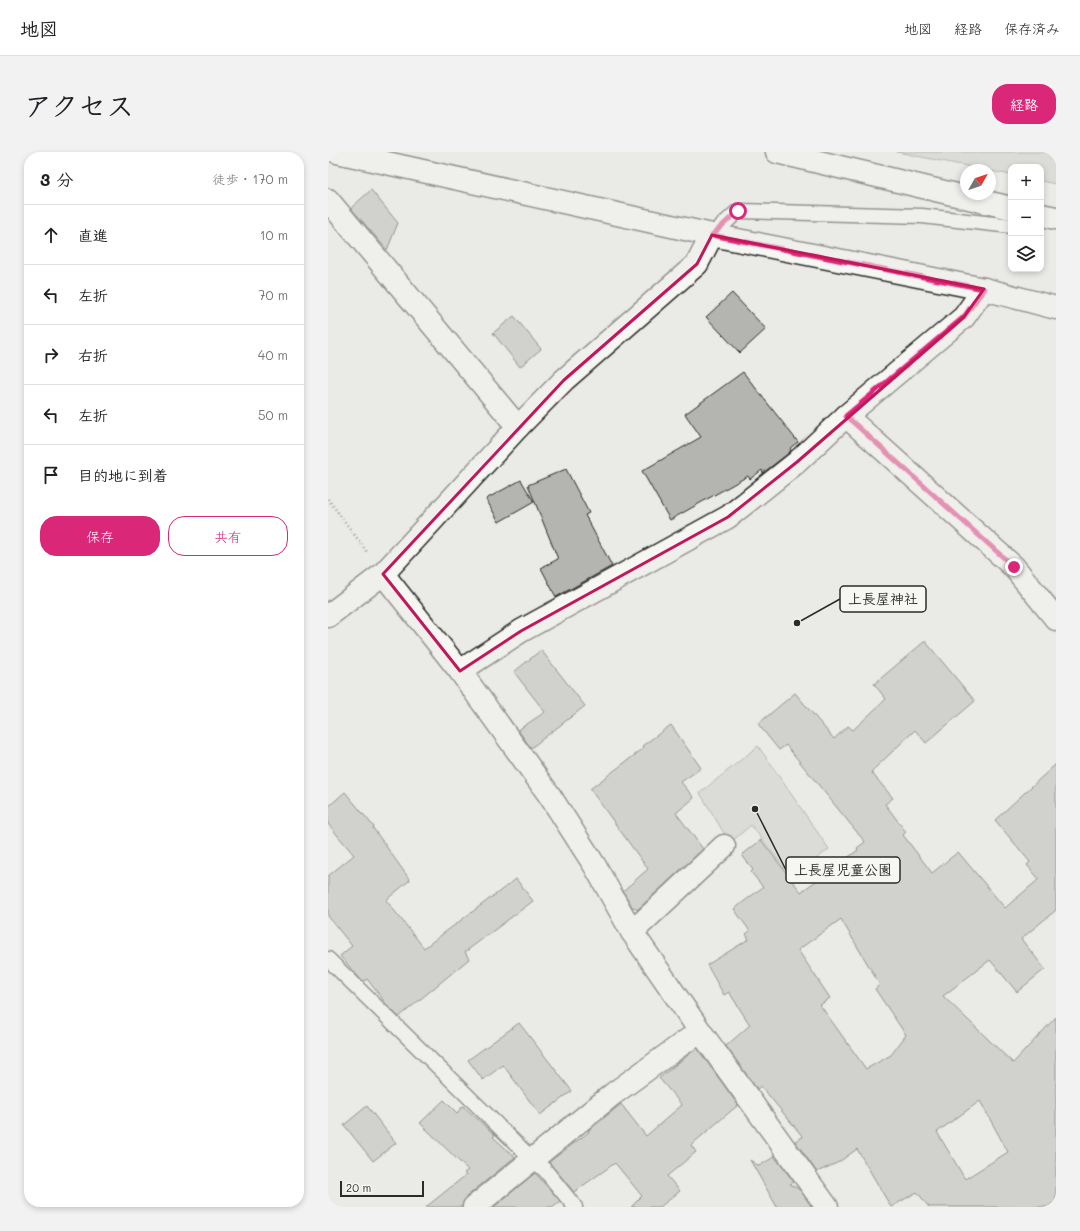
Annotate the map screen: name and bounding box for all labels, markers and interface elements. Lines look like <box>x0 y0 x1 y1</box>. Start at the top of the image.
text: 地図 <box>20 16 58 41</box>
text: 地図 <box>904 19 932 38</box>
text: 経路 <box>954 19 982 38</box>
text: 保存済み <box>1004 19 1060 38</box>
button: 経路 <box>992 84 1056 124</box>
text: アクセス <box>24 87 134 123</box>
north arrow <box>960 164 996 200</box>
map controls <box>1008 164 1044 272</box>
button: + <box>1008 164 1044 200</box>
text: 3 分 <box>40 168 73 190</box>
text: 徒歩 · 170 m <box>212 170 288 187</box>
button: − <box>1008 200 1044 236</box>
route start <box>729 202 747 220</box>
icon: ahead <box>40 224 62 246</box>
text: 直進 <box>78 225 108 245</box>
text: 10 m <box>260 226 288 243</box>
button: layers <box>1008 236 1044 272</box>
icon: left <box>40 284 62 306</box>
text: 左折 <box>78 285 108 305</box>
text: 70 m <box>258 286 288 303</box>
icon: right <box>40 344 62 366</box>
text: 右折 <box>78 345 108 365</box>
text: 40 m <box>258 346 288 363</box>
icon: left <box>40 404 62 426</box>
text: 左折 <box>78 405 108 425</box>
text: 50 m <box>258 406 288 423</box>
icon: arrive <box>40 464 62 486</box>
text: 目的地に到着 <box>78 465 168 485</box>
button: 保存 <box>40 516 160 556</box>
button: 共有 <box>168 516 288 556</box>
route end <box>1005 558 1023 576</box>
callout: 上長屋神社 <box>840 586 926 612</box>
text: 上長屋神社 <box>848 589 918 608</box>
callout: 上長屋児童公園 <box>786 857 900 883</box>
text: 上長屋児童公園 <box>794 860 892 879</box>
scale bar <box>340 1179 424 1198</box>
text: 20 m <box>346 1180 371 1195</box>

